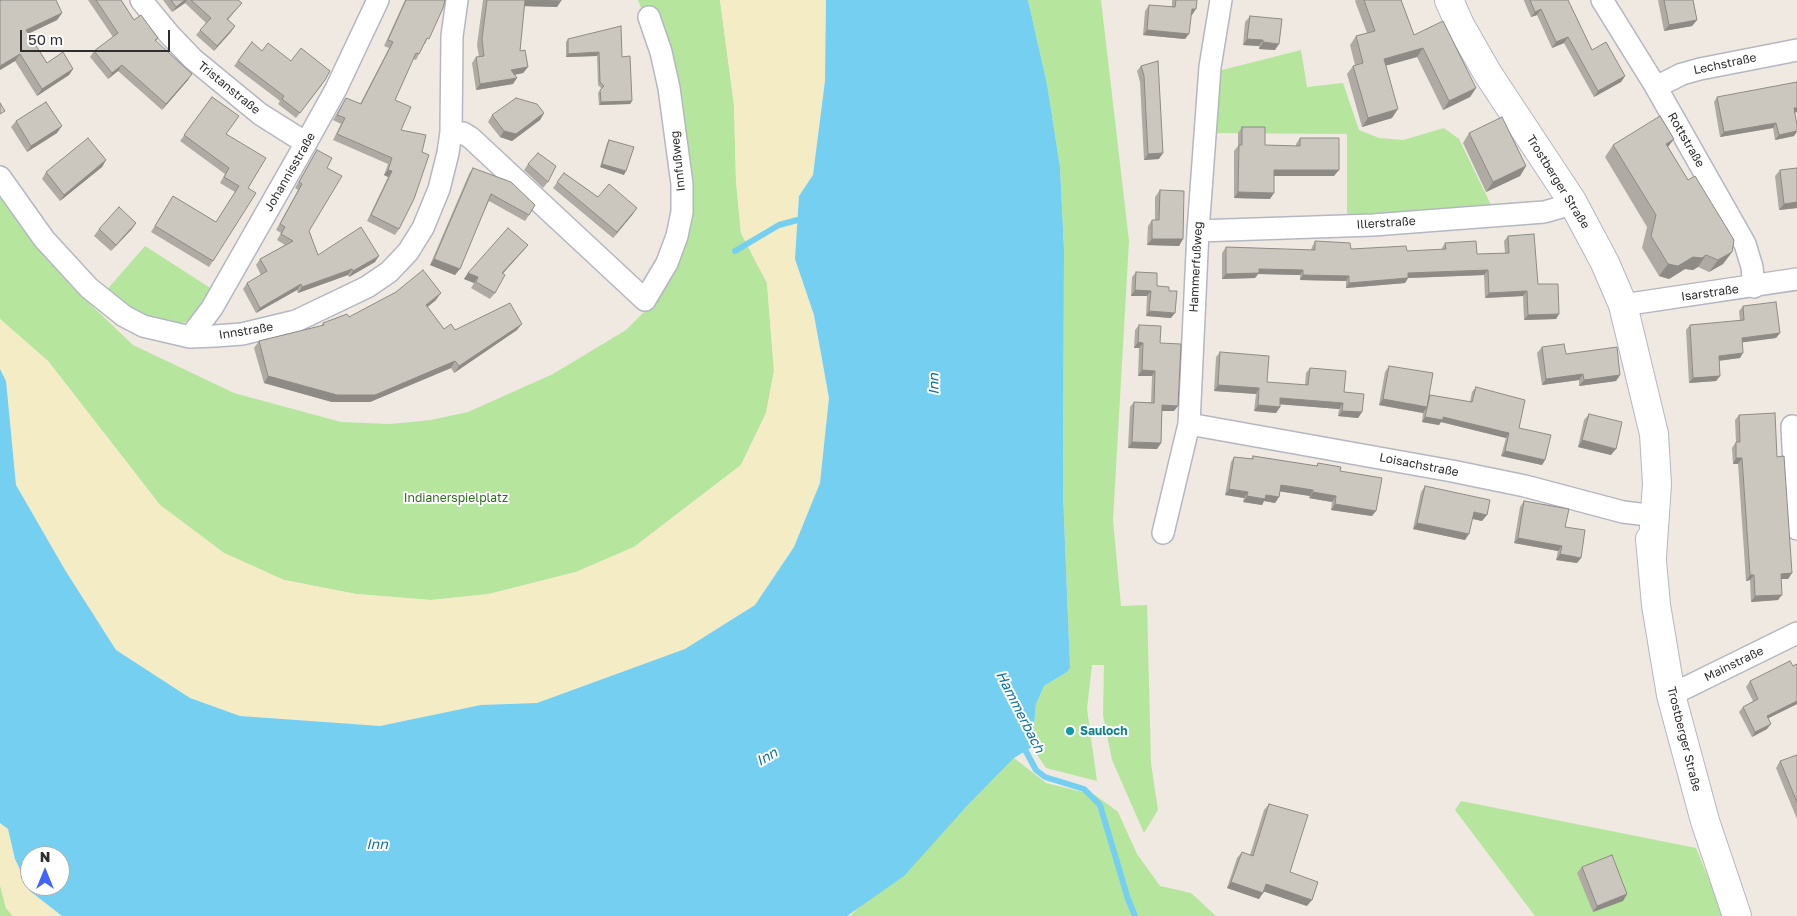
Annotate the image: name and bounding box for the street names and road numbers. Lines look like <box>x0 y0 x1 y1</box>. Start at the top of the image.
street label: Lechstraße <box>1692 50 1758 78</box>
street label: Tristanstraße <box>195 58 263 118</box>
street label: Rottstraße <box>1664 110 1708 170</box>
street label: Johannisstraße <box>262 130 318 214</box>
street label: Innfußweg <box>668 130 688 192</box>
street label: Trostberger Straße <box>1523 133 1593 231</box>
street label: Illerstraße <box>1356 214 1416 232</box>
street label: Hammerfußweg <box>1186 221 1206 313</box>
street label: Isarstraße <box>1680 282 1740 304</box>
street label: Innstraße <box>218 320 274 342</box>
street label: Loisachstraße <box>1378 450 1460 480</box>
street label: Mainstraße <box>1702 643 1766 685</box>
street label: Trostberger Straße <box>1664 685 1704 793</box>

